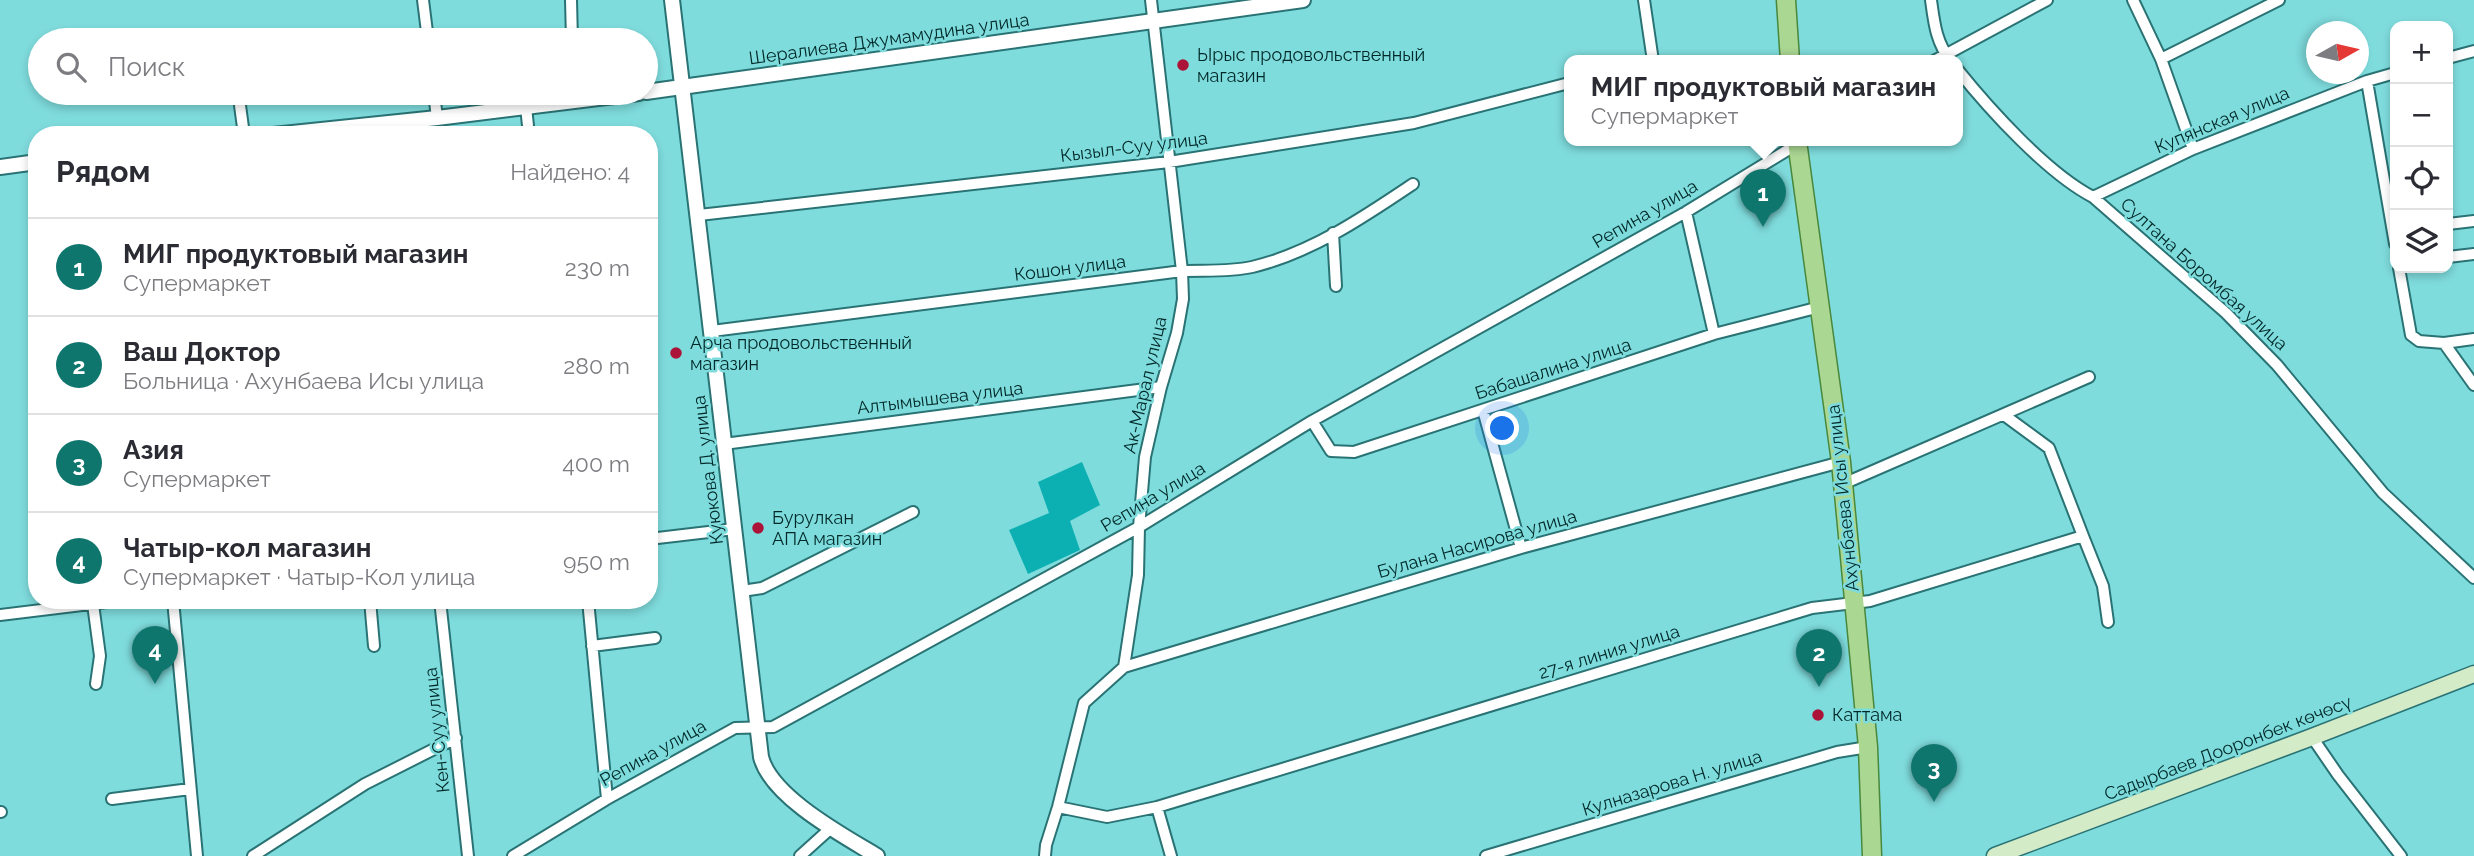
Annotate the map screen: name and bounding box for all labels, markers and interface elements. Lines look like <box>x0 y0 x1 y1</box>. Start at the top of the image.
street label: Шералиева Джумамудина улица <box>747 8 1030 69</box>
north arrow <box>2306 21 2369 84</box>
map controls <box>2390 21 2453 273</box>
button: + <box>2390 21 2453 84</box>
search box <box>28 28 658 105</box>
place label: Ырыс продовольственный магазин <box>1197 44 1425 86</box>
icon: search <box>52 48 90 86</box>
text: Поиск <box>108 52 185 82</box>
popup <box>1564 55 1963 146</box>
marker: Ырыс продовольственный магазин <box>1175 57 1191 73</box>
text: МИГ продуктовый магазин <box>1591 72 1936 102</box>
street label: Купянская улица <box>2151 82 2292 157</box>
button: − <box>2390 84 2453 147</box>
text: Супермаркет <box>1591 102 1738 129</box>
street label: Кызыл-Суу улица <box>1059 127 1209 166</box>
button: locate <box>2390 147 2453 210</box>
text: Рядом <box>56 154 150 189</box>
text: Найдено: 4 <box>510 158 630 185</box>
pin: 1 <box>1740 169 1786 227</box>
street label: Репина улица <box>1588 175 1701 252</box>
street label: Султана Боромбая улица <box>2116 193 2292 354</box>
button: layers <box>2390 210 2453 273</box>
text: МИГ продуктовый магазин <box>123 239 469 269</box>
street label: Кошон улица <box>1013 250 1127 285</box>
text: 1 <box>73 254 85 281</box>
text: 230 m <box>565 254 630 281</box>
text: Супермаркет <box>123 269 271 296</box>
street label: Ак-Марал улица <box>1119 314 1170 455</box>
place label: Арча продовольственный магазин <box>690 332 912 374</box>
street label: Бабашалина улица <box>1472 333 1633 404</box>
text: Ваш Доктор <box>123 337 280 367</box>
marker: Арча продовольственный магазин <box>668 345 684 361</box>
text: 2 <box>73 352 85 379</box>
text: 280 m <box>563 352 630 379</box>
text: Больница · Ахунбаева Исы улица <box>123 367 484 394</box>
street label: Алтымышева улица <box>856 377 1024 418</box>
street label: Куюкова Д. улица <box>688 394 727 546</box>
street label: Ахунбаева Исы улица <box>1822 404 1863 592</box>
your location <box>1485 411 1519 445</box>
text: Азия <box>123 435 184 465</box>
text: 3 <box>73 450 85 477</box>
text: 400 m <box>562 450 630 477</box>
street label: Репина улица <box>1097 457 1209 536</box>
text: Супермаркет <box>123 465 271 492</box>
street label: Булана Насирова улица <box>1375 505 1579 582</box>
place label: Бурулкан АПА магазин <box>772 507 882 549</box>
marker: Бурулкан АПА магазин <box>750 520 766 536</box>
text: Чатыр-кол магазин <box>123 533 371 563</box>
text: 4 <box>72 548 86 575</box>
text: 950 m <box>563 548 630 575</box>
text: Супермаркет · Чатыр-Кол улица <box>123 563 475 590</box>
street label: 27-я линия улица <box>1536 620 1682 683</box>
pin: 4 <box>132 626 178 684</box>
pin: 2 <box>1796 629 1842 687</box>
street label: Кен-Суу улица <box>419 666 454 794</box>
street label: Садырбаев Дооронбек көчөсү <box>2101 690 2355 804</box>
place label: Каттама <box>1832 704 1902 725</box>
marker: Каттама <box>1810 707 1826 723</box>
street label: Репина улица <box>596 715 709 790</box>
pin: 3 <box>1911 744 1957 802</box>
street label: Кулназарова Н. улица <box>1580 745 1764 820</box>

